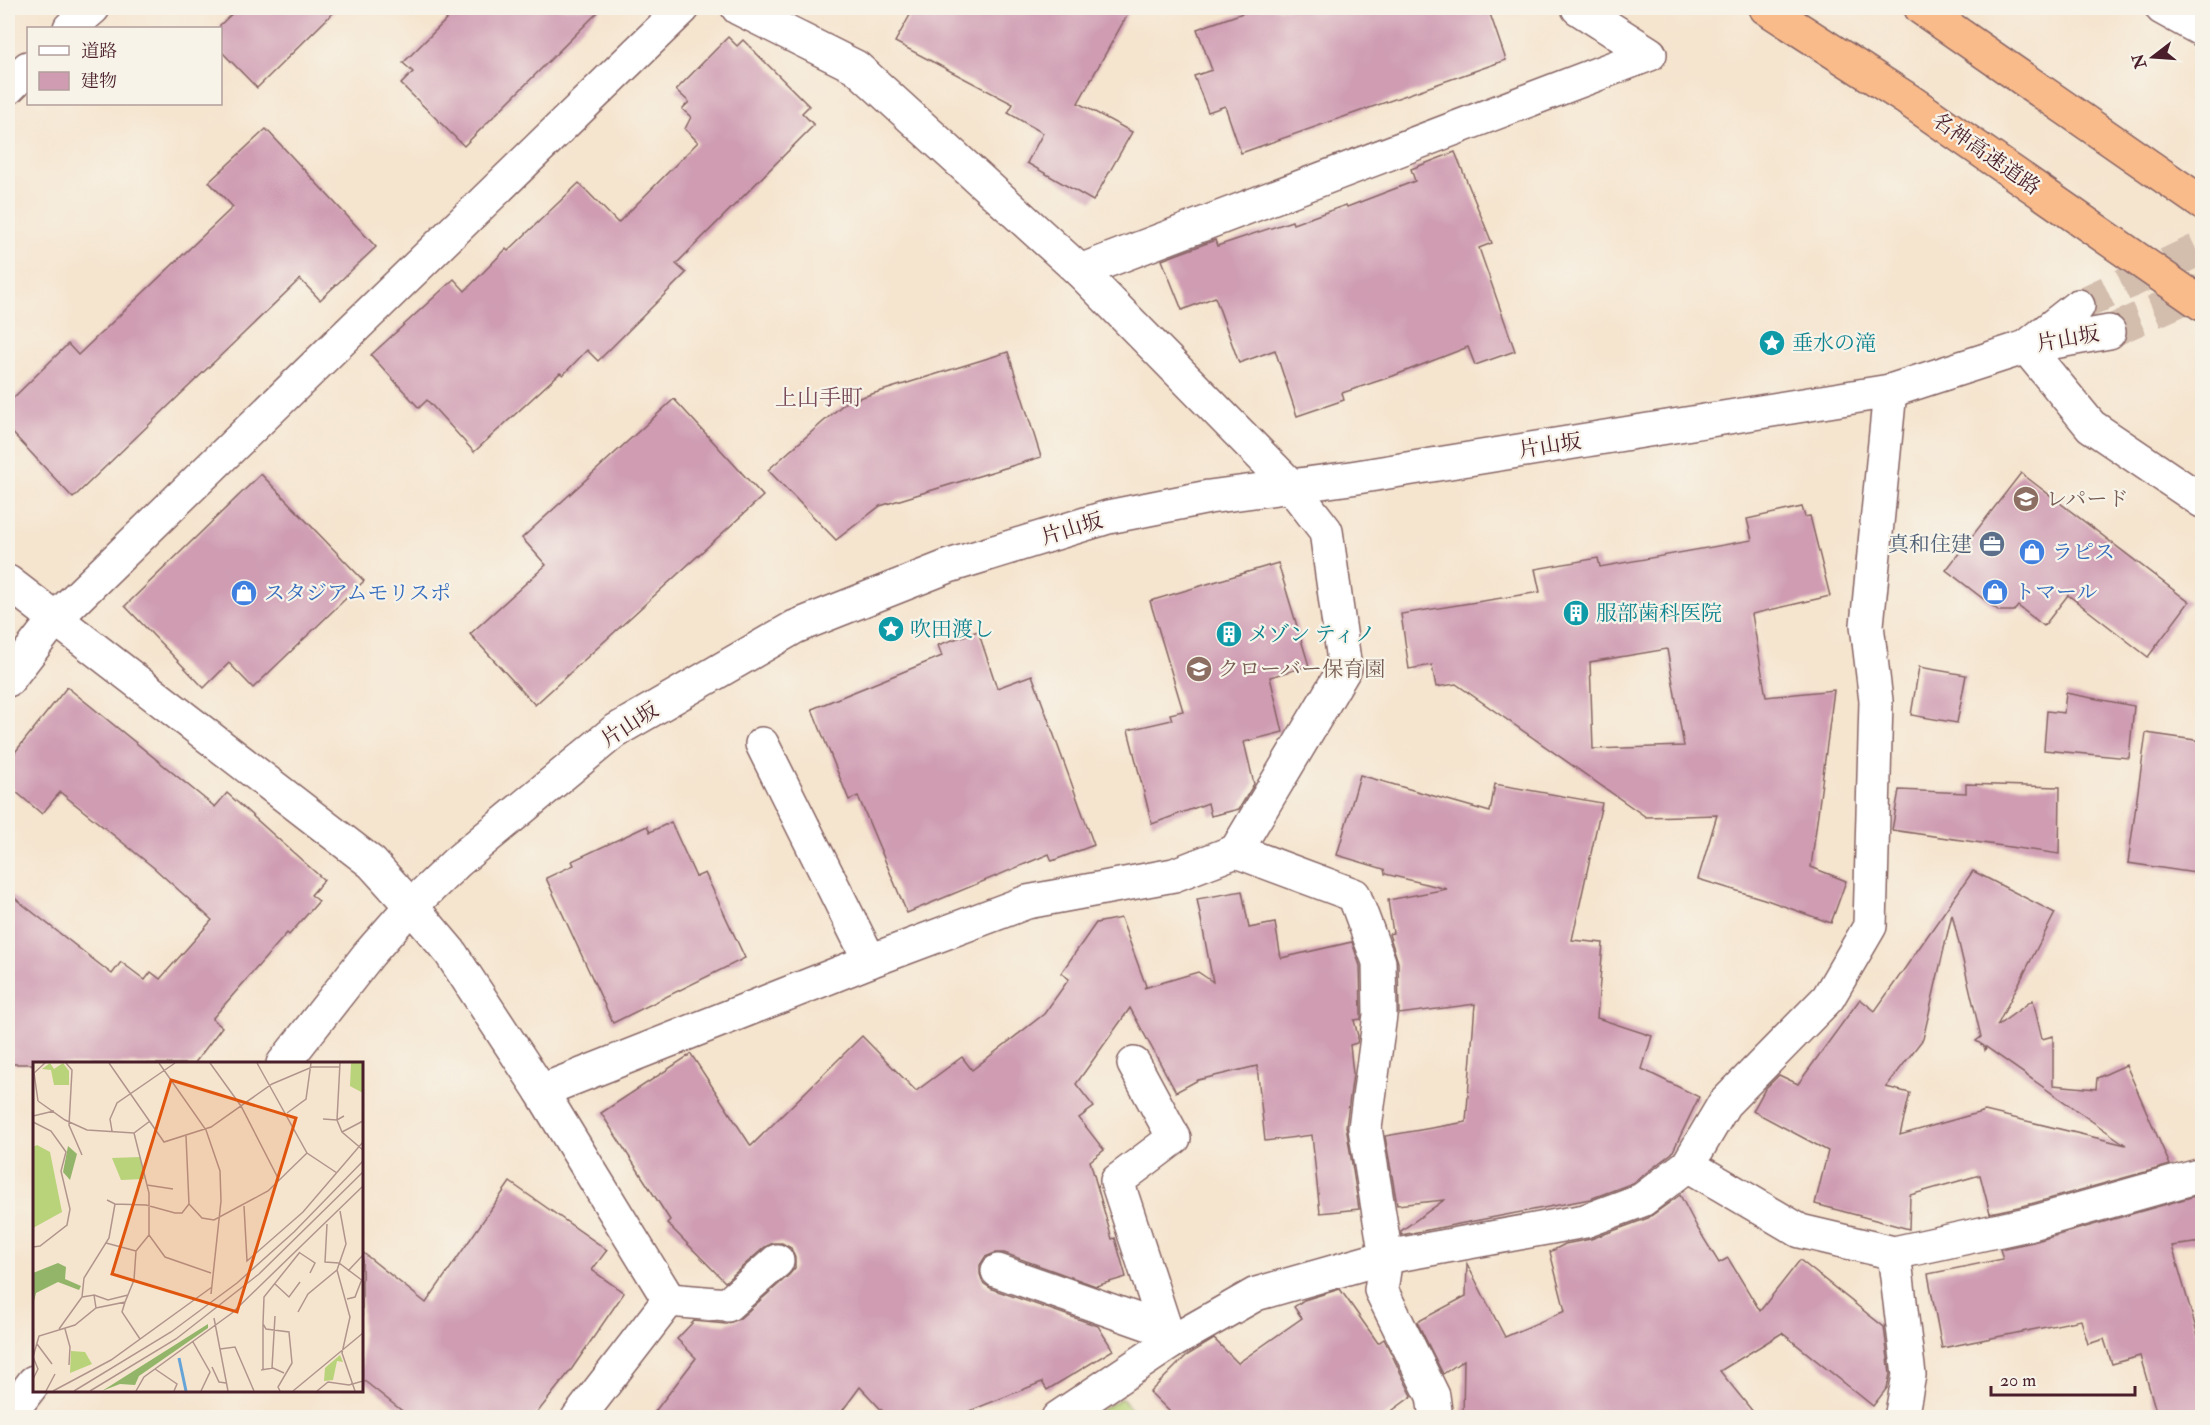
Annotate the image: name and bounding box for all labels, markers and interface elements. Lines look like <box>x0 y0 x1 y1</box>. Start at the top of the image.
legend <box>27 27 222 105</box>
north arrow <box>2123 27 2183 87</box>
text: 道路 <box>81 40 117 63</box>
text: N <box>2128 51 2152 72</box>
text: 建物 <box>81 70 117 93</box>
street label: 名神高速道路 <box>1927 107 2045 201</box>
street label: 片山坂 <box>2035 320 2101 358</box>
place icon: 垂水の滝 <box>1757 328 1787 358</box>
place label: 垂水の滝 <box>1792 330 1876 357</box>
district label: 上山手町 <box>775 384 863 412</box>
street label: 片山坂 <box>1517 428 1583 464</box>
school or university icon: レパード <box>2011 484 2041 514</box>
place label: レパード <box>2046 486 2129 513</box>
street label: 片山坂 <box>1038 507 1106 551</box>
office icon: 真和住建 <box>1977 529 2007 559</box>
place label: 真和住建 <box>1888 531 1972 558</box>
shop icon: ラピス <box>2017 537 2047 567</box>
place label: ラピス <box>2052 539 2115 566</box>
shop icon: トマール <box>1980 577 2010 607</box>
shop icon: スタジアムモリスポ <box>229 578 259 608</box>
place label: トマール <box>2014 579 2098 606</box>
place label: スタジアムモリスポ <box>264 580 451 607</box>
building icon: 服部歯科医院 <box>1561 598 1591 628</box>
place label: 服部歯科医院 <box>1596 600 1722 627</box>
place icon: 吹田渡し <box>876 614 906 644</box>
place label: 吹田渡し <box>910 616 994 643</box>
building icon: メゾン ティノ <box>1214 619 1244 649</box>
place label: メゾン ティノ <box>1248 621 1376 648</box>
school or university icon: クローバー保育園 <box>1184 654 1214 684</box>
place label: クローバー保育園 <box>1218 656 1385 683</box>
street label: 片山坂 <box>596 697 664 753</box>
inset map <box>33 1062 363 1392</box>
scale bar <box>1991 1359 2135 1397</box>
text: 20 m <box>2000 1369 2036 1392</box>

